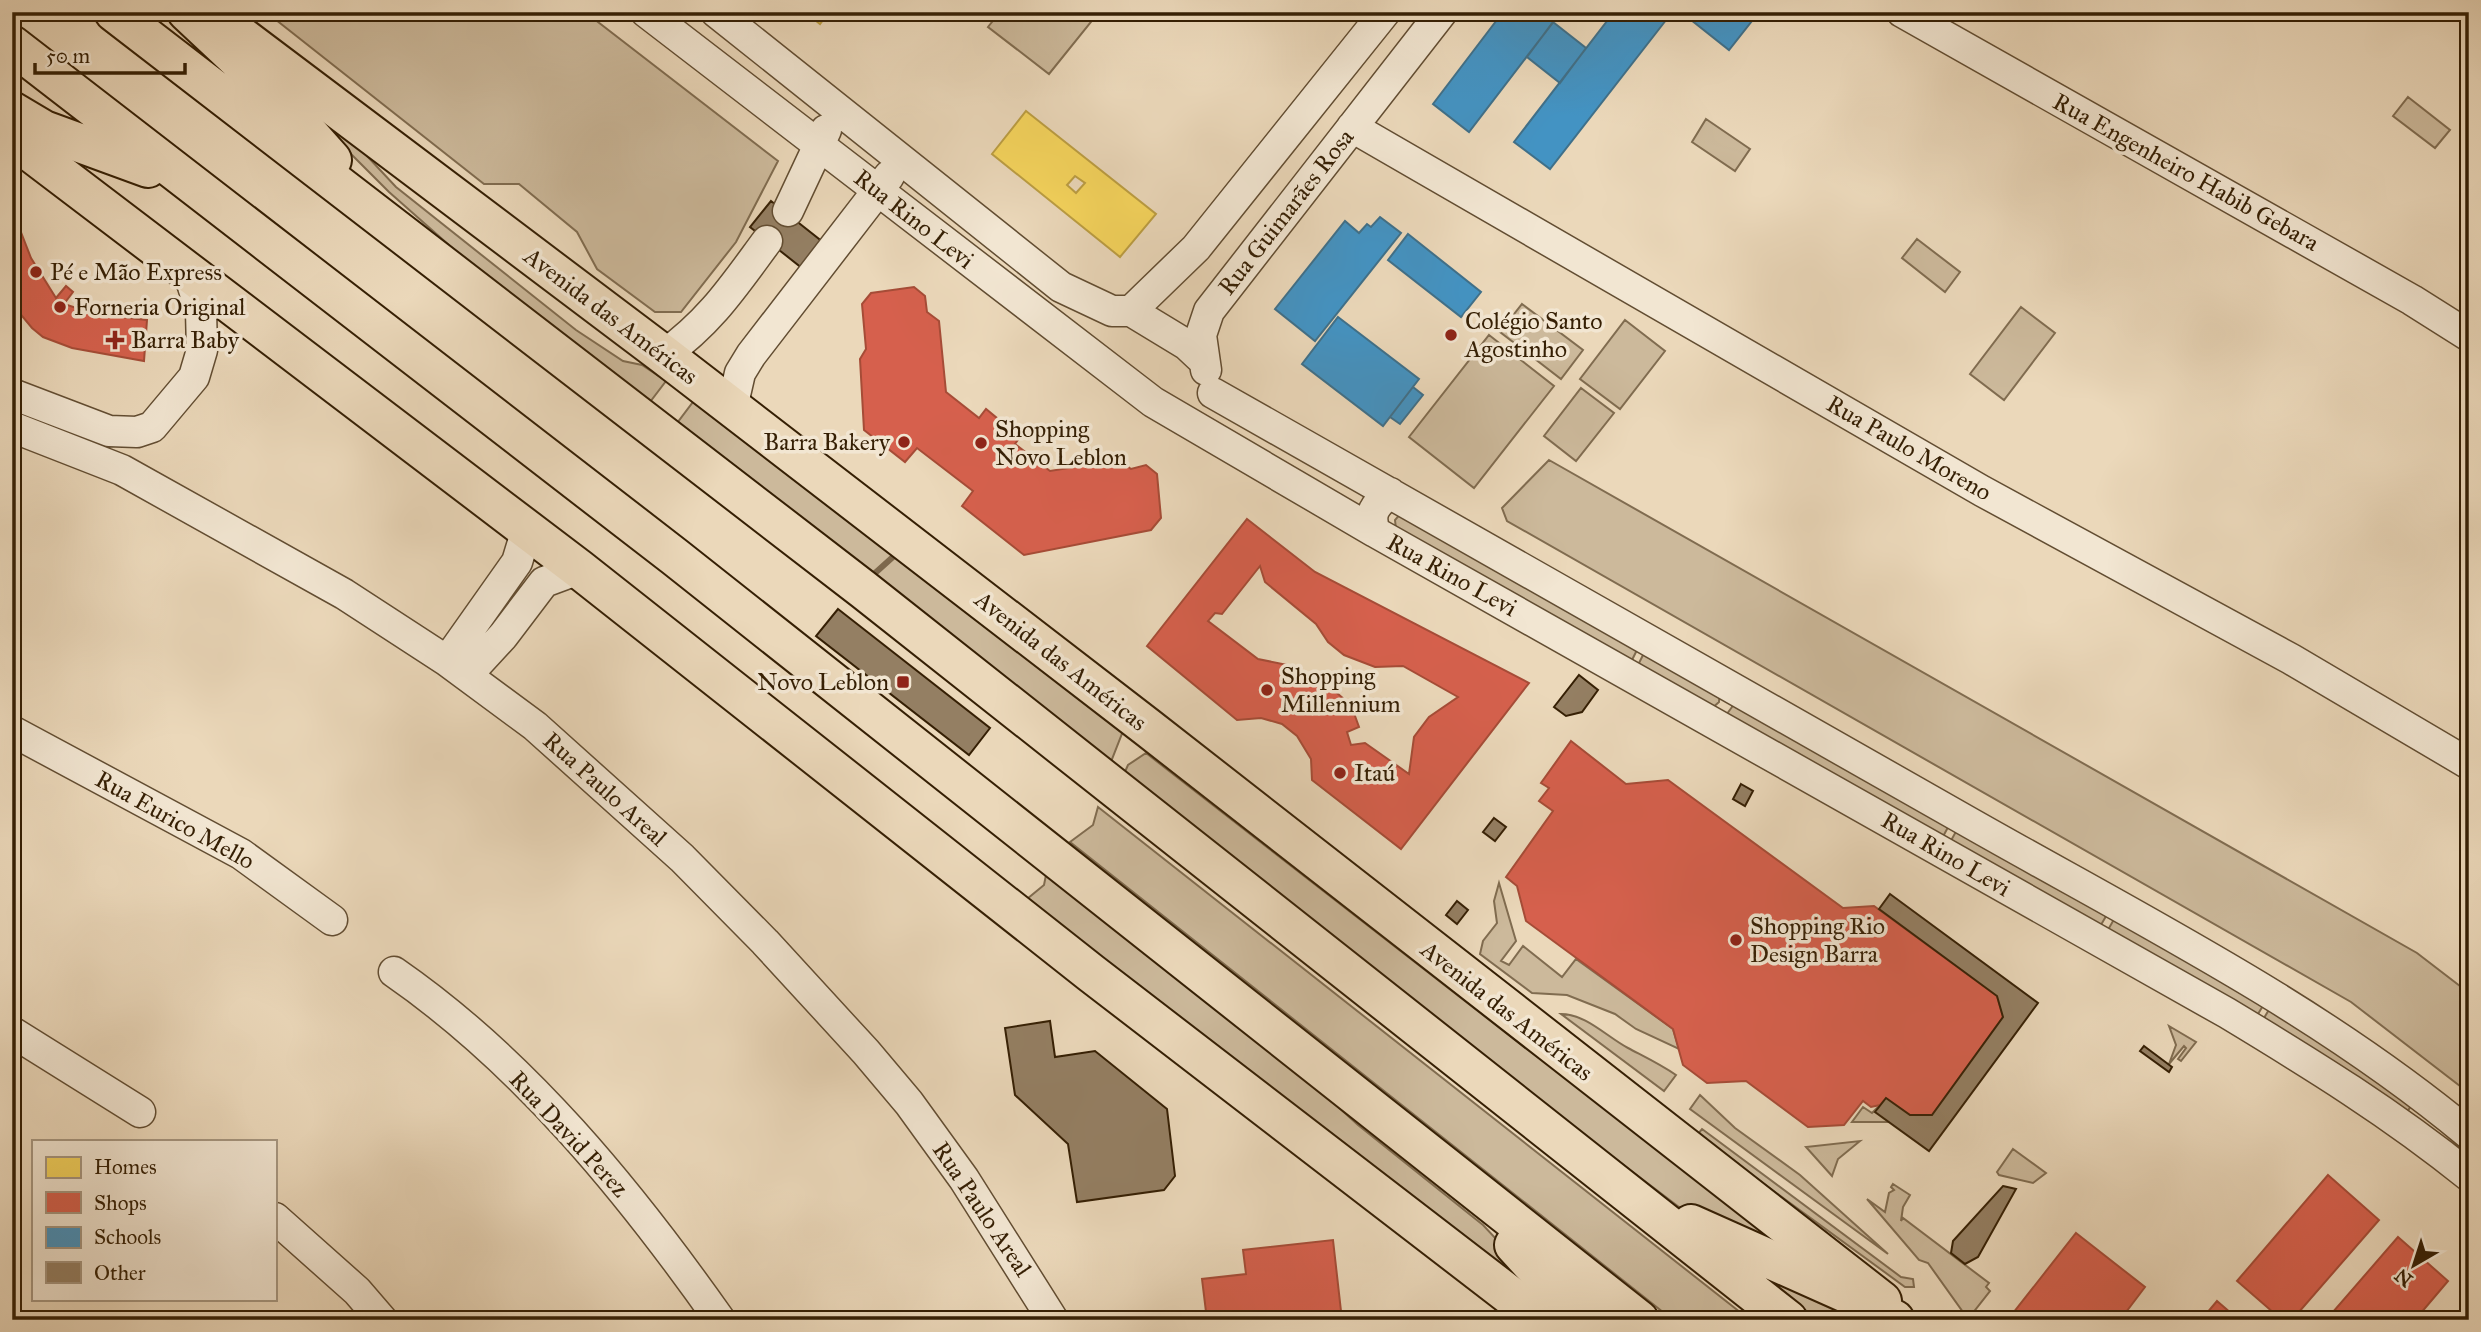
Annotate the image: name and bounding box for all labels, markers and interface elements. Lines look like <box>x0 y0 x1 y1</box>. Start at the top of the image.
scale bar <box>35 32 186 76</box>
text: 50 m <box>46 43 91 69</box>
street label: Rua Engenheiro Habib Gebara <box>2048 86 2325 258</box>
street label: Rua Guimarães Rosa <box>1212 122 1361 301</box>
street label: Rua Rino Levi <box>848 163 980 276</box>
street label: Avenida das Américas <box>517 240 704 391</box>
place label: Pé e Mão Express <box>50 257 222 287</box>
marker: Pé e Mão Express <box>28 264 44 280</box>
place label: Forneria Original <box>74 292 246 322</box>
marker: Forneria Original <box>52 299 68 315</box>
place label: Colégio Santo Agostinho <box>1464 306 1603 364</box>
place label: Barra Baby <box>131 325 240 355</box>
marker: Colégio Santo Agostinho <box>1443 327 1459 343</box>
marker: Barra Baby <box>105 330 125 350</box>
street label: Rua Paulo Moreno <box>1821 389 1997 507</box>
place label: Shopping Novo Leblon <box>995 414 1127 472</box>
place label: Barra Bakery <box>763 427 891 457</box>
marker: Barra Bakery <box>896 434 912 450</box>
marker: Shopping Novo Leblon <box>973 435 989 451</box>
street label: Rua Rino Levi <box>1382 527 1523 623</box>
street label: Avenida das Américas <box>968 584 1153 738</box>
place label: Shopping Millennium <box>1281 661 1401 719</box>
place label: Novo Leblon <box>757 667 889 697</box>
marker: Novo Leblon <box>895 674 911 690</box>
marker: Shopping Millennium <box>1259 682 1275 698</box>
street label: Rua Paulo Areal <box>537 726 674 853</box>
place label: Itaú <box>1354 758 1395 788</box>
street label: Rua Eurico Mello <box>90 764 260 876</box>
marker: Itaú <box>1332 765 1348 781</box>
street label: Rua Rino Levi <box>1876 805 2016 903</box>
place label: Shopping Rio Design Barra <box>1750 911 1885 969</box>
marker: Shopping Rio Design Barra <box>1728 932 1744 948</box>
street label: Avenida das Américas <box>1414 934 1599 1088</box>
street label: Rua David Perez <box>503 1065 635 1203</box>
street label: Rua Paulo Areal <box>926 1136 1038 1283</box>
legend <box>32 1140 276 1300</box>
text: Homes <box>94 1154 157 1180</box>
text: Shops <box>94 1190 147 1216</box>
text: Schools <box>94 1224 161 1250</box>
north arrow <box>2380 1230 2450 1300</box>
text: Other <box>94 1260 146 1286</box>
text: N <box>2390 1264 2417 1292</box>

